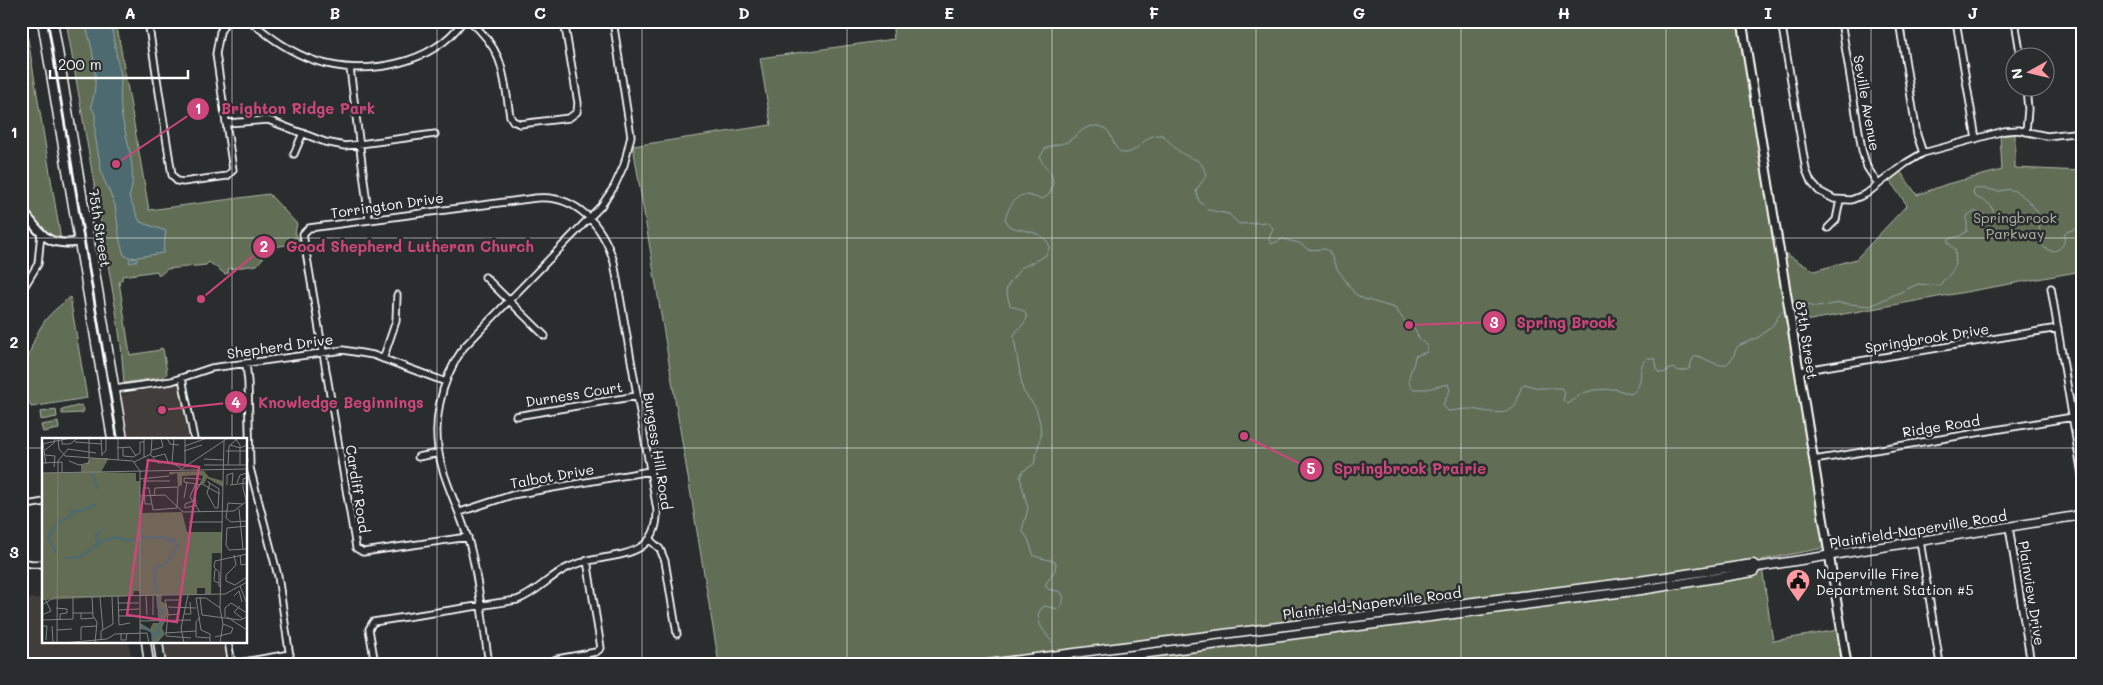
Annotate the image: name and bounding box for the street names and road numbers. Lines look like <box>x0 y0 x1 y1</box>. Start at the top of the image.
street label: Seville Avenue <box>1849 54 1885 152</box>
street label: 75th Street <box>84 187 116 269</box>
street label: Torrington Drive <box>329 188 445 222</box>
street label: 87th Street <box>1791 299 1823 381</box>
street label: Springbrook Drive <box>1864 319 1990 357</box>
street label: Shepherd Drive <box>226 329 334 363</box>
street label: Durness Court <box>524 377 624 411</box>
street label: Burgess Hill Road <box>639 391 677 511</box>
street label: Ridge Road <box>1901 410 1981 442</box>
street label: Cardiff Road <box>342 443 374 535</box>
street label: Talbot Drive <box>509 459 595 493</box>
street label: Plainfield-Naperville Road <box>1828 506 2008 552</box>
street label: Plainview Drive <box>2014 539 2050 647</box>
street label: Plainfield-Naperville Road <box>1282 583 1462 623</box>

